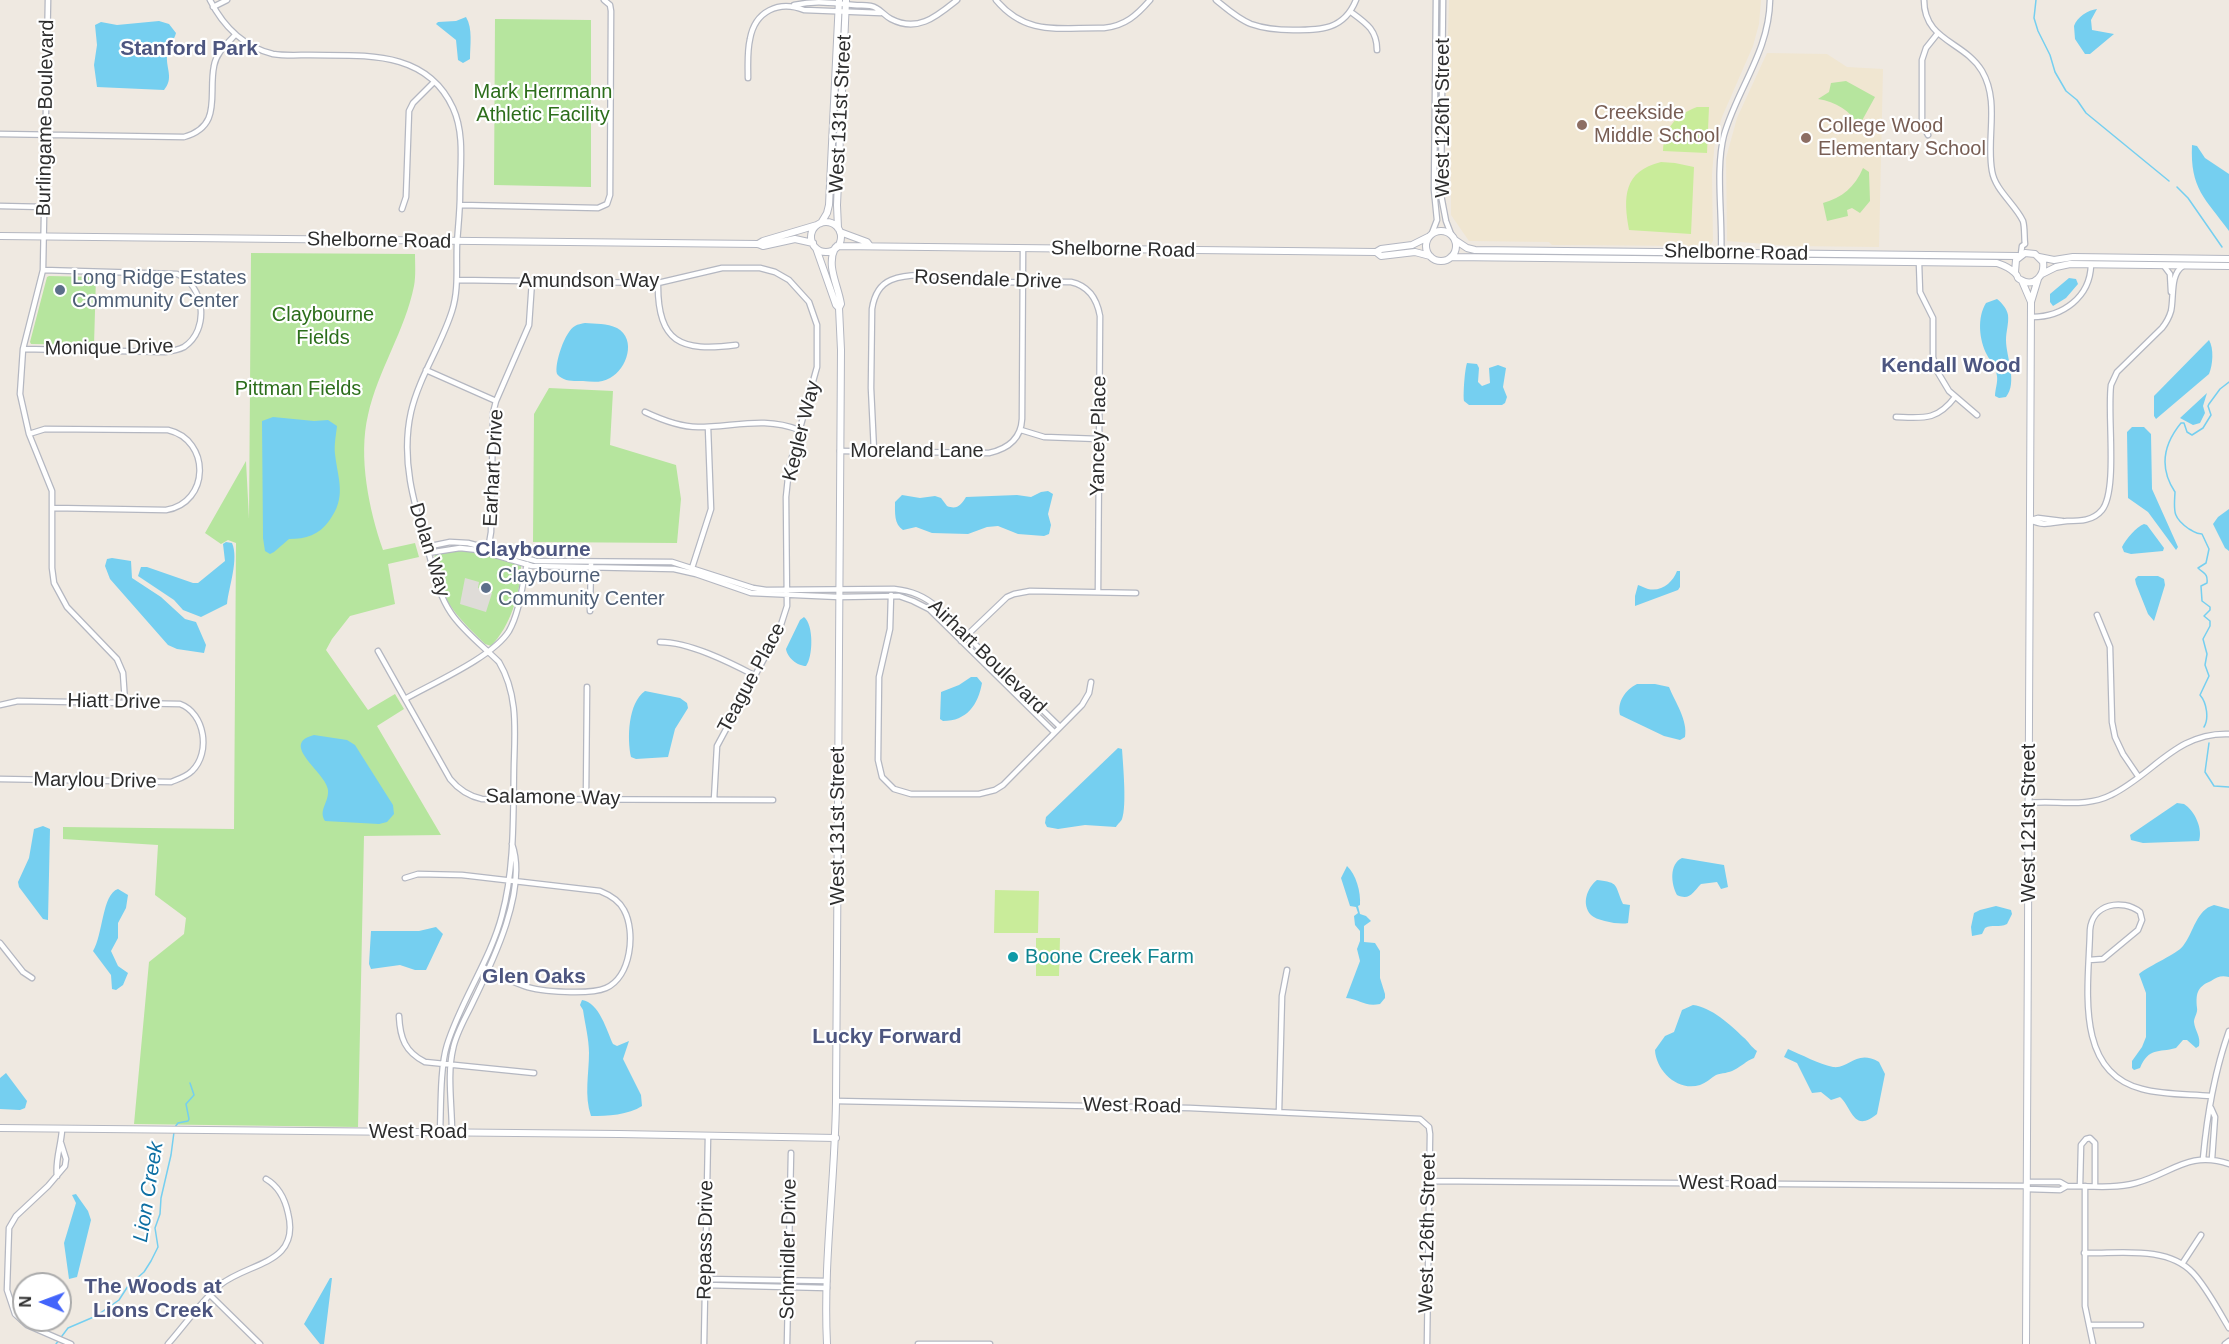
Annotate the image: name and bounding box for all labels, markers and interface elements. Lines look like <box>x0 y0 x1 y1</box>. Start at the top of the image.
street label: Burlingame Boulevard <box>32 19 60 217</box>
street label: West 131st Street <box>825 34 857 194</box>
district label: Stanford Park <box>120 36 258 62</box>
street label: West 126th Street <box>1431 38 1455 198</box>
park label: Mark Herrmann Athletic Facility <box>474 80 612 127</box>
place label: Creekside Middle School <box>1594 101 1720 148</box>
place label: College Wood Elementary School <box>1818 114 1986 161</box>
marker: Creekside Middle School <box>1575 118 1589 132</box>
marker: College Wood Elementary School <box>1799 131 1813 145</box>
street label: Shelborne Road <box>307 228 451 254</box>
street label: Shelborne Road <box>1051 237 1195 263</box>
street label: Shelborne Road <box>1664 240 1808 266</box>
street label: Rosendale Drive <box>914 265 1062 295</box>
place label: Long Ridge Estates Community Center <box>72 266 247 313</box>
street label: Amundson Way <box>519 269 659 293</box>
marker: Long Ridge Estates Community Center <box>53 283 67 297</box>
park label: Claybourne Fields <box>272 303 374 350</box>
street label: Monique Drive <box>44 335 174 361</box>
district label: Kendall Wood <box>1881 353 2021 379</box>
street label: Yancey Place <box>1086 375 1112 497</box>
park label: Pittman Fields <box>235 377 361 401</box>
street label: Kegler Way <box>778 378 826 484</box>
street label: Earhart Drive <box>479 409 509 527</box>
street label: Moreland Lane <box>850 439 984 463</box>
street label: Dolan Way <box>403 500 455 600</box>
district label: Claybourne <box>475 537 591 563</box>
place label: Claybourne Community Center <box>498 564 665 611</box>
marker: Claybourne Community Center <box>479 581 493 595</box>
street label: Airhart Boulevard <box>923 595 1051 719</box>
street label: Teague Place <box>713 619 791 737</box>
street label: Hiatt Drive <box>67 689 161 715</box>
street label: West 121st Street <box>2017 744 2041 902</box>
street label: West 131st Street <box>826 747 850 905</box>
street label: Marylou Drive <box>33 768 157 794</box>
street label: Salamone Way <box>485 785 621 811</box>
place label: Boone Creek Farm <box>1025 945 1194 969</box>
marker: Boone Creek Farm <box>1006 950 1020 964</box>
district label: Glen Oaks <box>482 964 586 990</box>
district label: Lucky Forward <box>812 1024 962 1050</box>
street label: West Road <box>1083 1093 1181 1119</box>
street label: West Road <box>369 1120 467 1144</box>
water label: Lion Creek <box>129 1140 169 1244</box>
street label: West 126th Street <box>1415 1153 1441 1313</box>
street label: West Road <box>1679 1171 1777 1195</box>
street label: Schmidler Drive <box>776 1178 802 1320</box>
street label: Repass Drive <box>693 1180 719 1300</box>
north arrow <box>12 1272 72 1332</box>
district label: The Woods at Lions Creek <box>84 1274 222 1324</box>
text: N <box>17 1296 34 1308</box>

